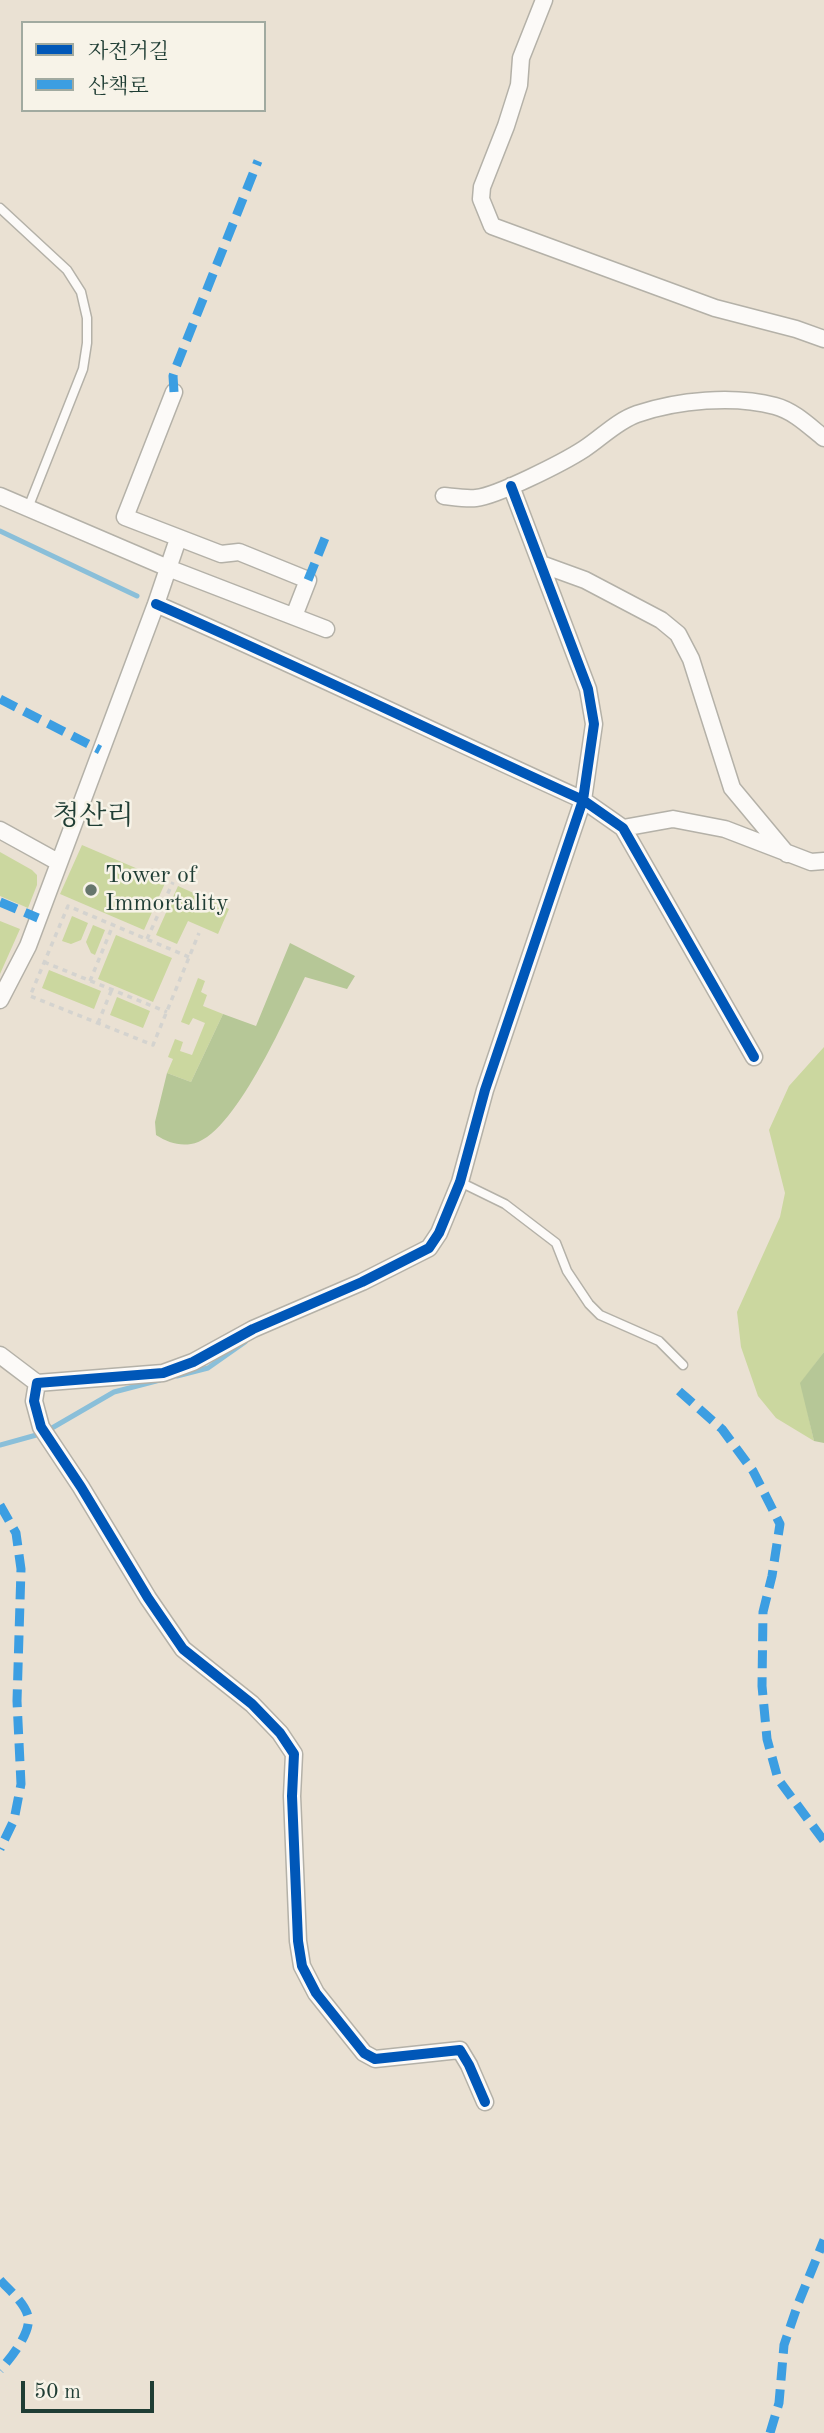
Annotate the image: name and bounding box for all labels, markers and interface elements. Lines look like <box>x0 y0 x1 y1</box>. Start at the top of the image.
legend <box>21 21 266 112</box>
text: 자전거길 <box>88 42 169 63</box>
text: 산책로 <box>88 77 149 98</box>
district label: 청산리 <box>52 800 134 834</box>
place label: Tower of Immortality <box>105 862 229 918</box>
marker: Tower of Immortality <box>83 882 99 898</box>
scale bar <box>24 2366 158 2410</box>
text: 50 m <box>34 2382 81 2403</box>

